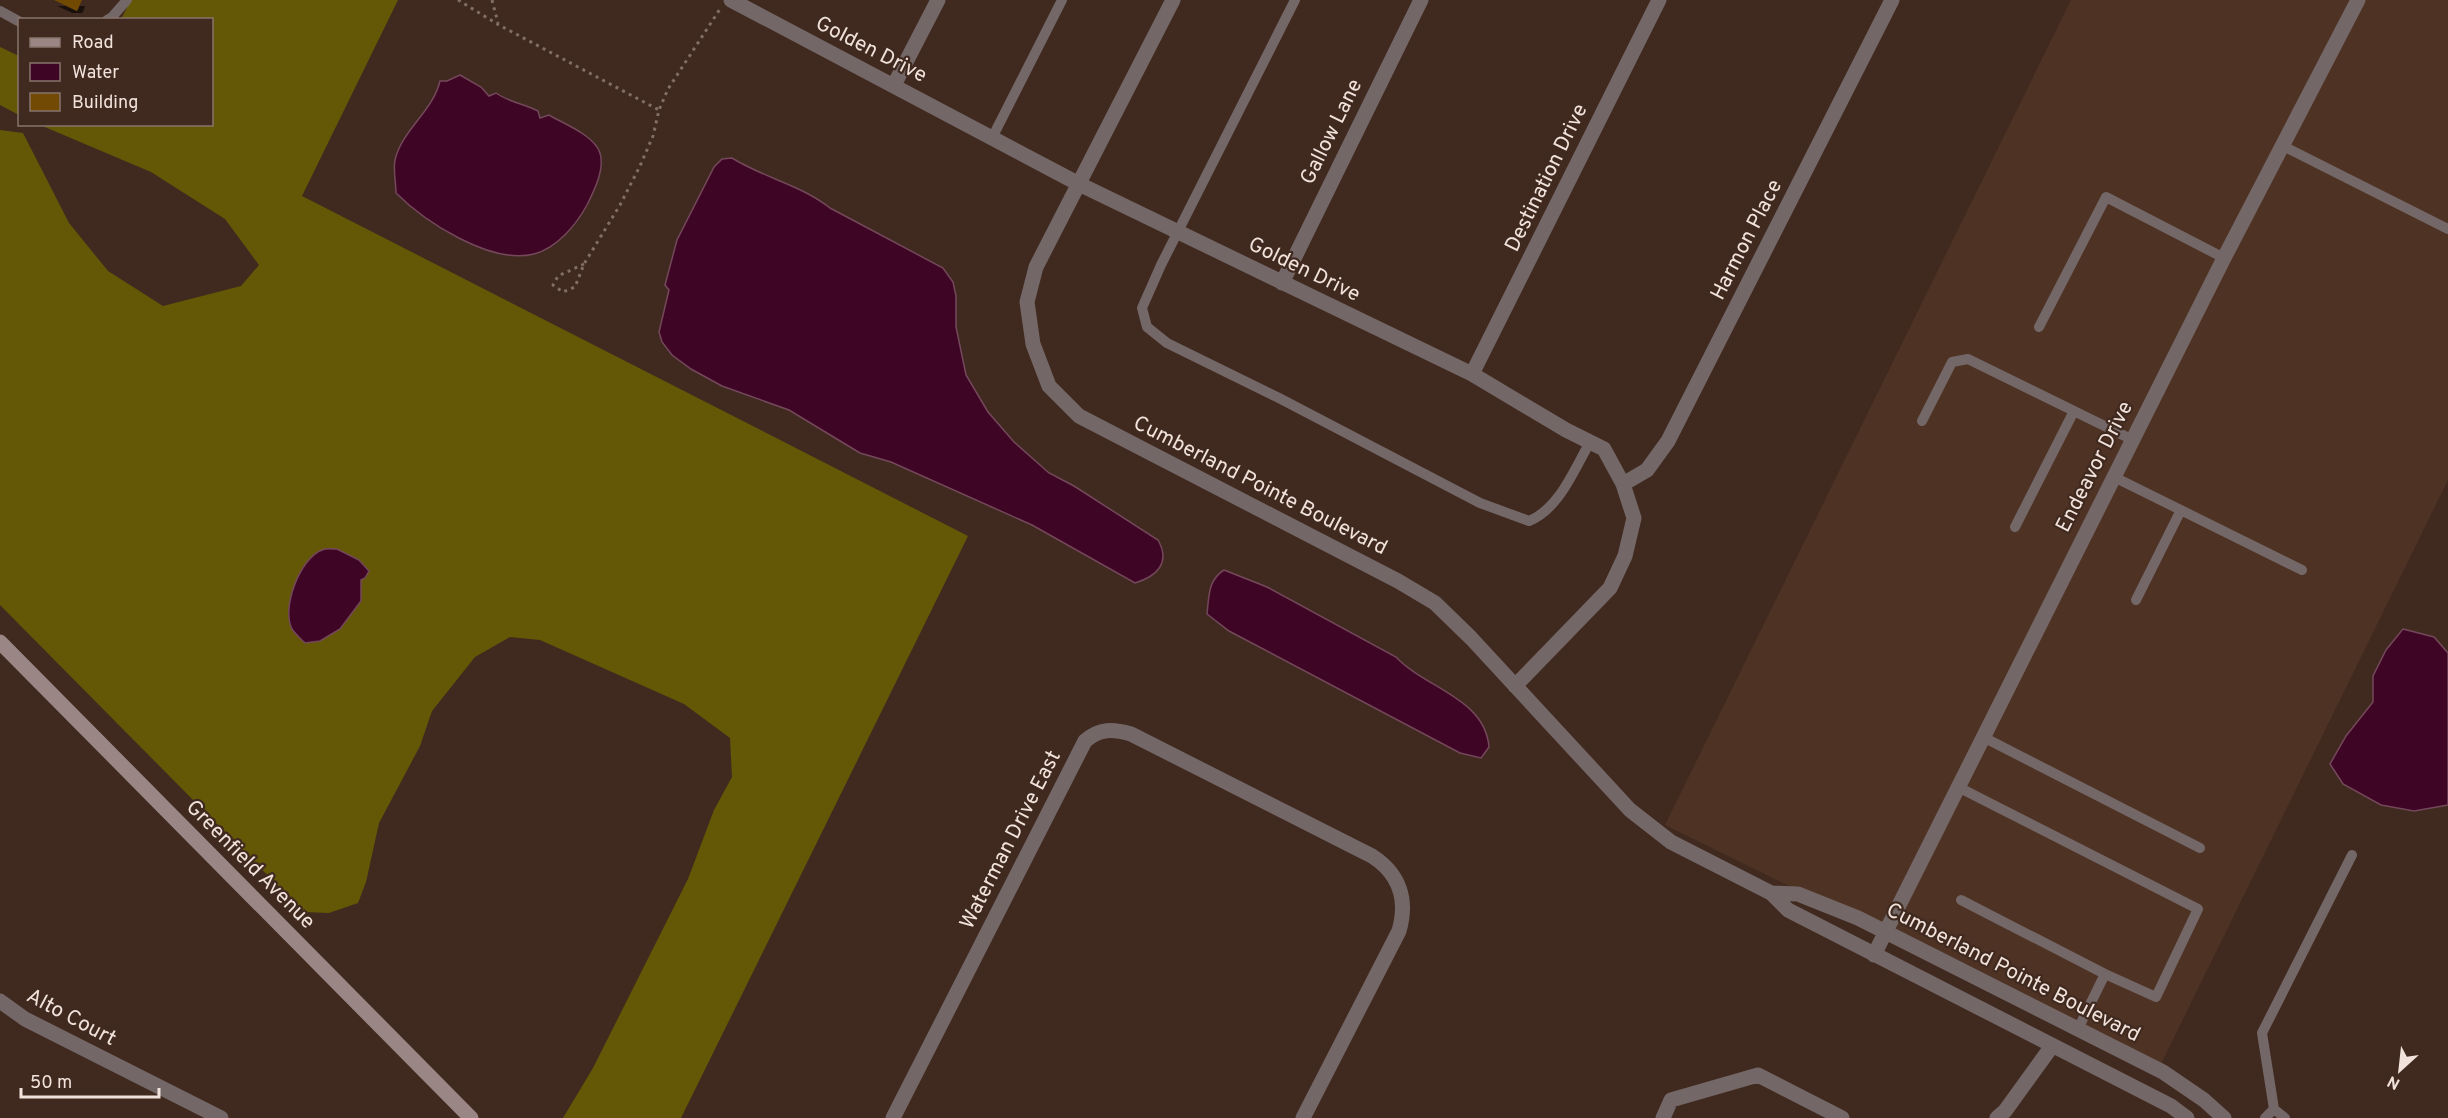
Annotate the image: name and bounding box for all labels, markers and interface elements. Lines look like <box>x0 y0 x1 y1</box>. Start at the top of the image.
street label: Golden Drive <box>811 10 931 90</box>
legend <box>18 18 213 126</box>
text: Road <box>72 32 114 55</box>
text: Water <box>72 62 119 85</box>
street label: Gallow Lane <box>1295 75 1369 189</box>
text: Building <box>72 92 138 115</box>
street label: Destination Drive <box>1500 100 1594 256</box>
street label: Harmon Place <box>1705 175 1789 305</box>
street label: Golden Drive <box>1243 231 1365 309</box>
street label: Endeavor Drive <box>2050 397 2140 537</box>
street label: Cumberland Pointe Boulevard <box>1128 410 1392 562</box>
street label: Waterman Drive East <box>954 746 1068 934</box>
street label: Greenfield Avenue <box>180 795 320 935</box>
street label: Cumberland Pointe Boulevard <box>1881 897 2145 1049</box>
street label: Alto Court <box>21 983 121 1053</box>
north arrow <box>2370 1040 2430 1100</box>
scale bar <box>21 1061 159 1099</box>
text: N <box>2384 1070 2404 1093</box>
text: 50 m <box>30 1072 72 1095</box>

